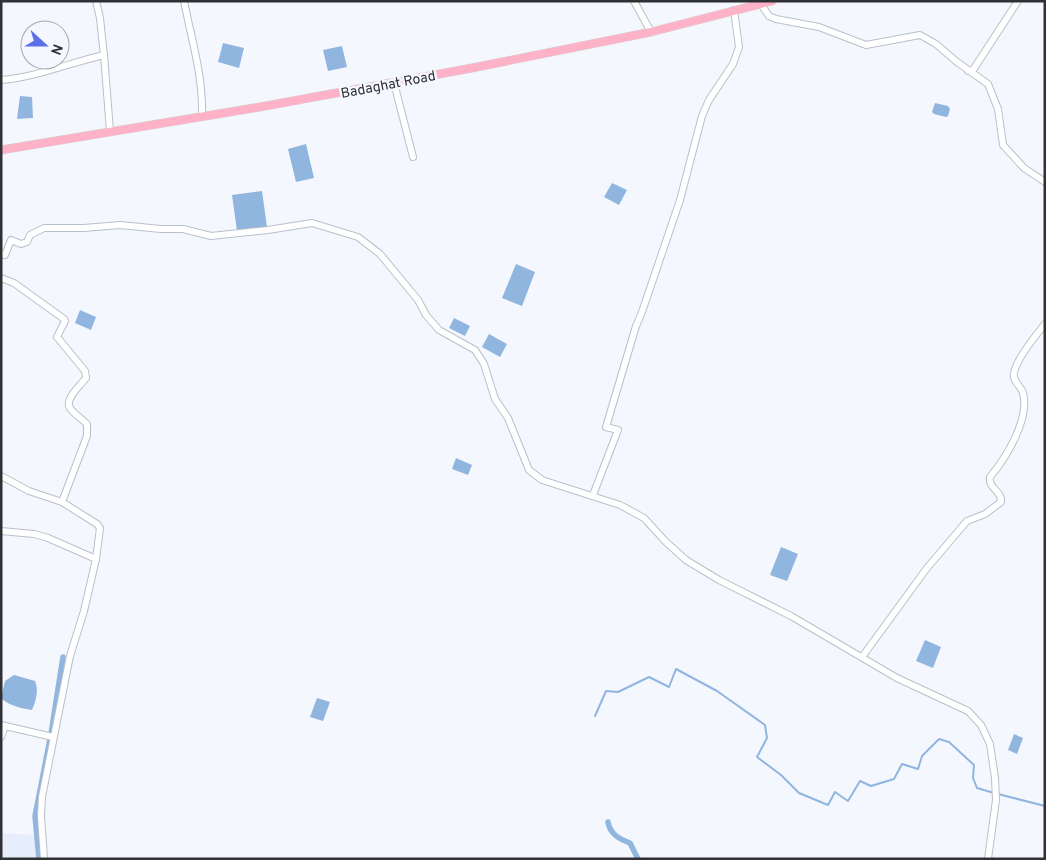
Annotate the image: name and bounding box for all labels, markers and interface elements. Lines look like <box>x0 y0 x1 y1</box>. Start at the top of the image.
north arrow <box>20 20 70 70</box>
text: N <box>46 41 65 57</box>
street label: Badaghat Road <box>339 68 437 103</box>

